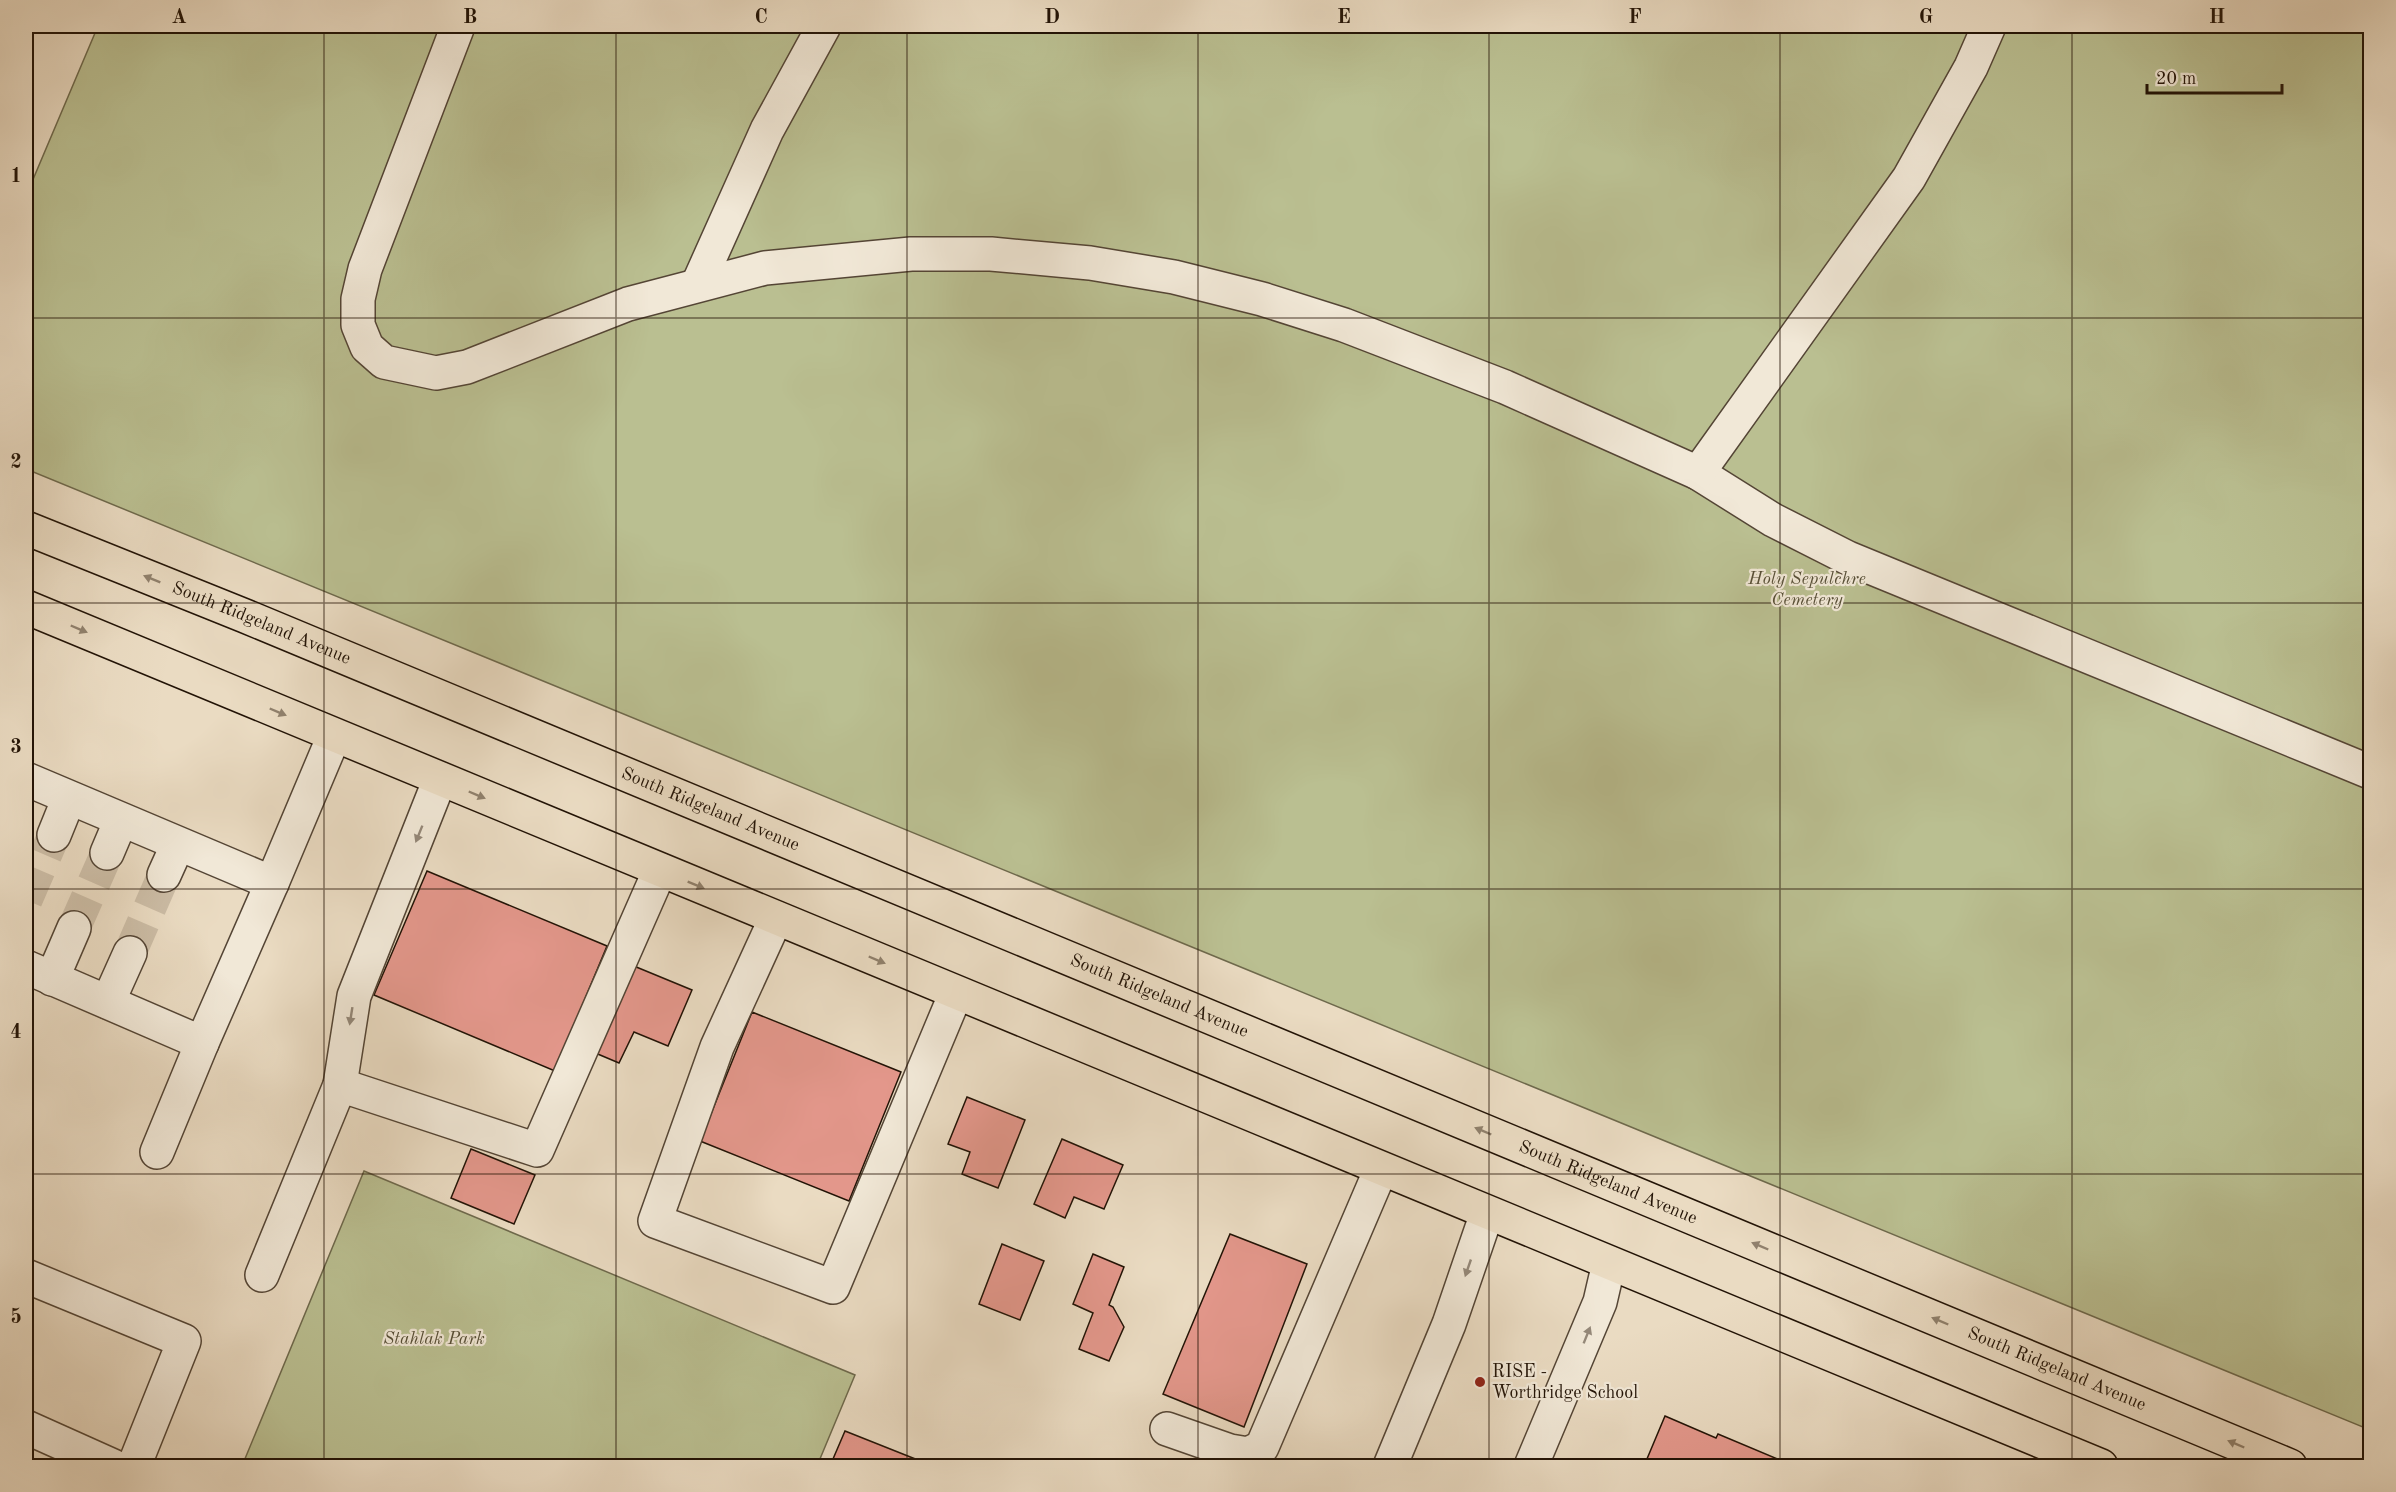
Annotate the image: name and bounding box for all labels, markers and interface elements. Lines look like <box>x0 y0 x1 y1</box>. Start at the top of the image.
text: A <box>171 8 187 28</box>
text: B <box>463 8 477 28</box>
text: C <box>754 8 768 28</box>
text: D <box>1044 8 1060 28</box>
text: E <box>1337 8 1351 28</box>
text: F <box>1628 8 1642 28</box>
text: G <box>1919 8 1933 28</box>
text: H <box>2209 8 2225 28</box>
scale bar <box>2147 57 2282 95</box>
text: 20 m <box>2156 70 2196 88</box>
text: 1 <box>10 167 22 187</box>
text: 2 <box>10 453 22 473</box>
park label: Holy Sepulchre Cemetery <box>1747 570 1866 609</box>
one-way arrow <box>143 573 161 583</box>
street label: South Ridgeland Avenue <box>170 579 353 668</box>
one-way arrow <box>71 624 89 634</box>
one-way arrow <box>269 707 287 717</box>
text: 3 <box>10 738 22 758</box>
street label: South Ridgeland Avenue <box>619 764 802 854</box>
one-way arrow <box>469 790 487 800</box>
one-way arrow <box>414 825 424 843</box>
one-way arrow <box>688 880 706 890</box>
street label: South Ridgeland Avenue <box>1067 951 1251 1041</box>
one-way arrow <box>868 955 886 965</box>
one-way arrow <box>346 1006 355 1025</box>
text: 4 <box>10 1023 22 1043</box>
one-way arrow <box>1474 1126 1491 1135</box>
street label: South Ridgeland Avenue <box>1516 1137 1700 1228</box>
one-way arrow <box>1750 1241 1768 1251</box>
one-way arrow <box>1463 1259 1473 1277</box>
text: 5 <box>10 1307 22 1328</box>
one-way arrow <box>1930 1316 1948 1326</box>
street label: South Ridgeland Avenue <box>1965 1324 2148 1414</box>
one-way arrow <box>1582 1326 1592 1344</box>
park label: Stahlak Park <box>383 1330 485 1348</box>
place label: RISE - Worthridge School <box>1492 1363 1638 1402</box>
marker: RISE - Worthridge School <box>1473 1375 1487 1389</box>
one-way arrow <box>2227 1439 2245 1448</box>

